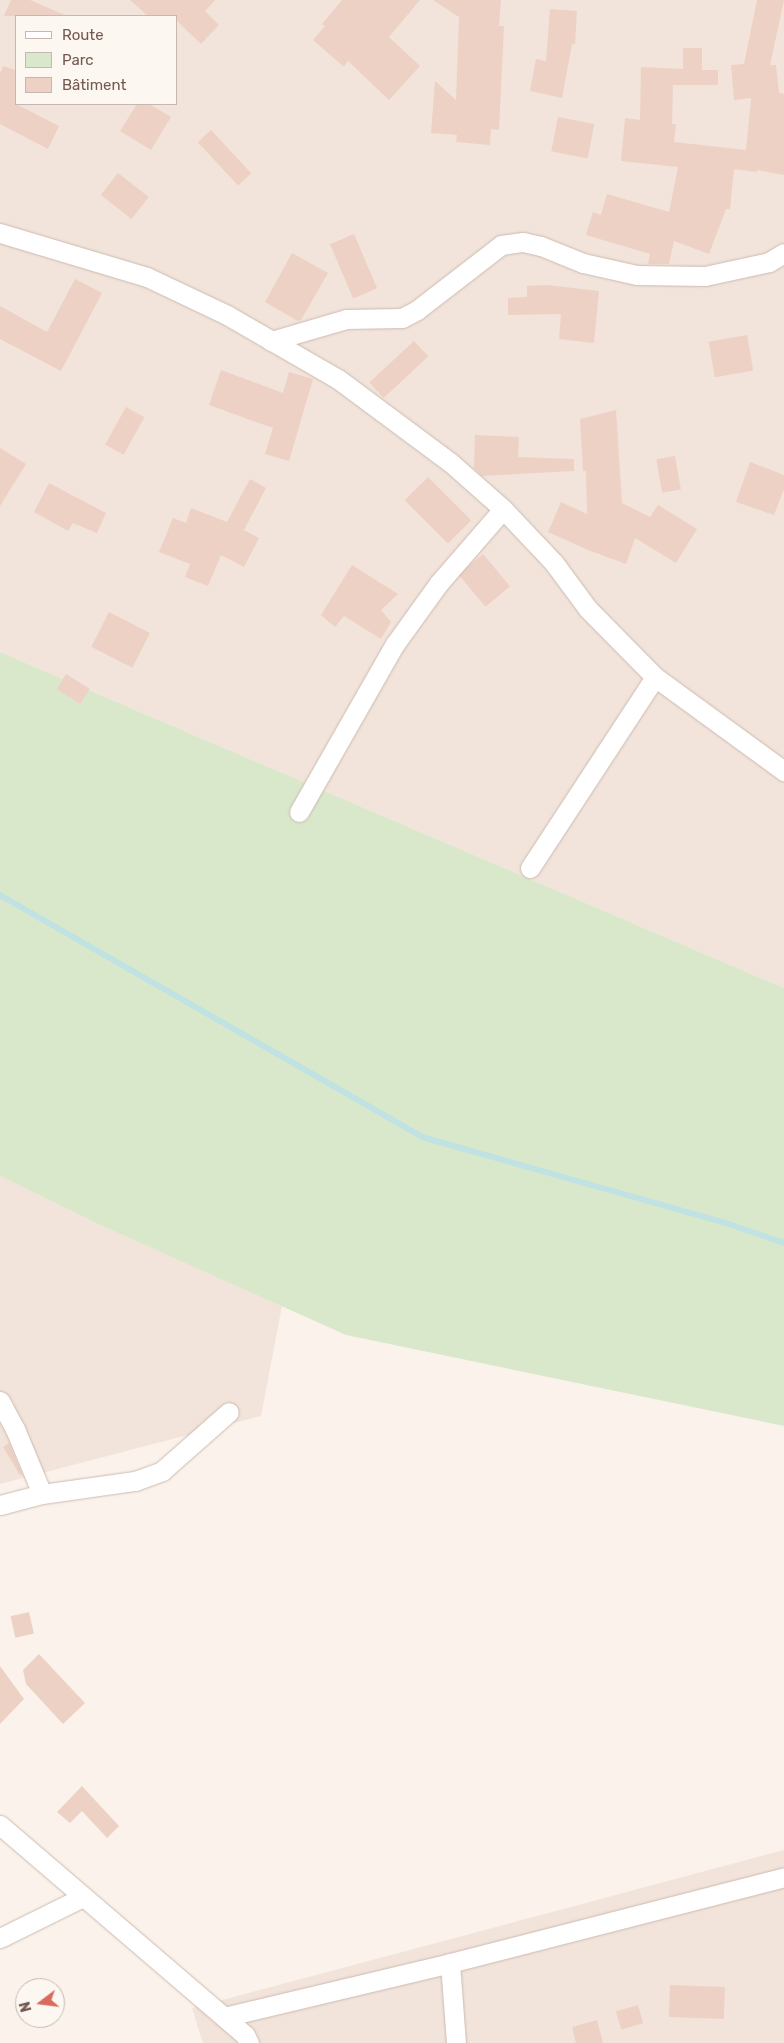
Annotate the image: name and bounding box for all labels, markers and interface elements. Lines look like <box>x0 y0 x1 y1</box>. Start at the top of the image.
legend <box>15 15 178 105</box>
text: Route <box>62 26 104 44</box>
text: Parc <box>62 51 94 69</box>
text: Bâtiment <box>62 76 126 94</box>
north arrow <box>15 1978 65 2028</box>
text: N <box>16 2000 36 2014</box>

